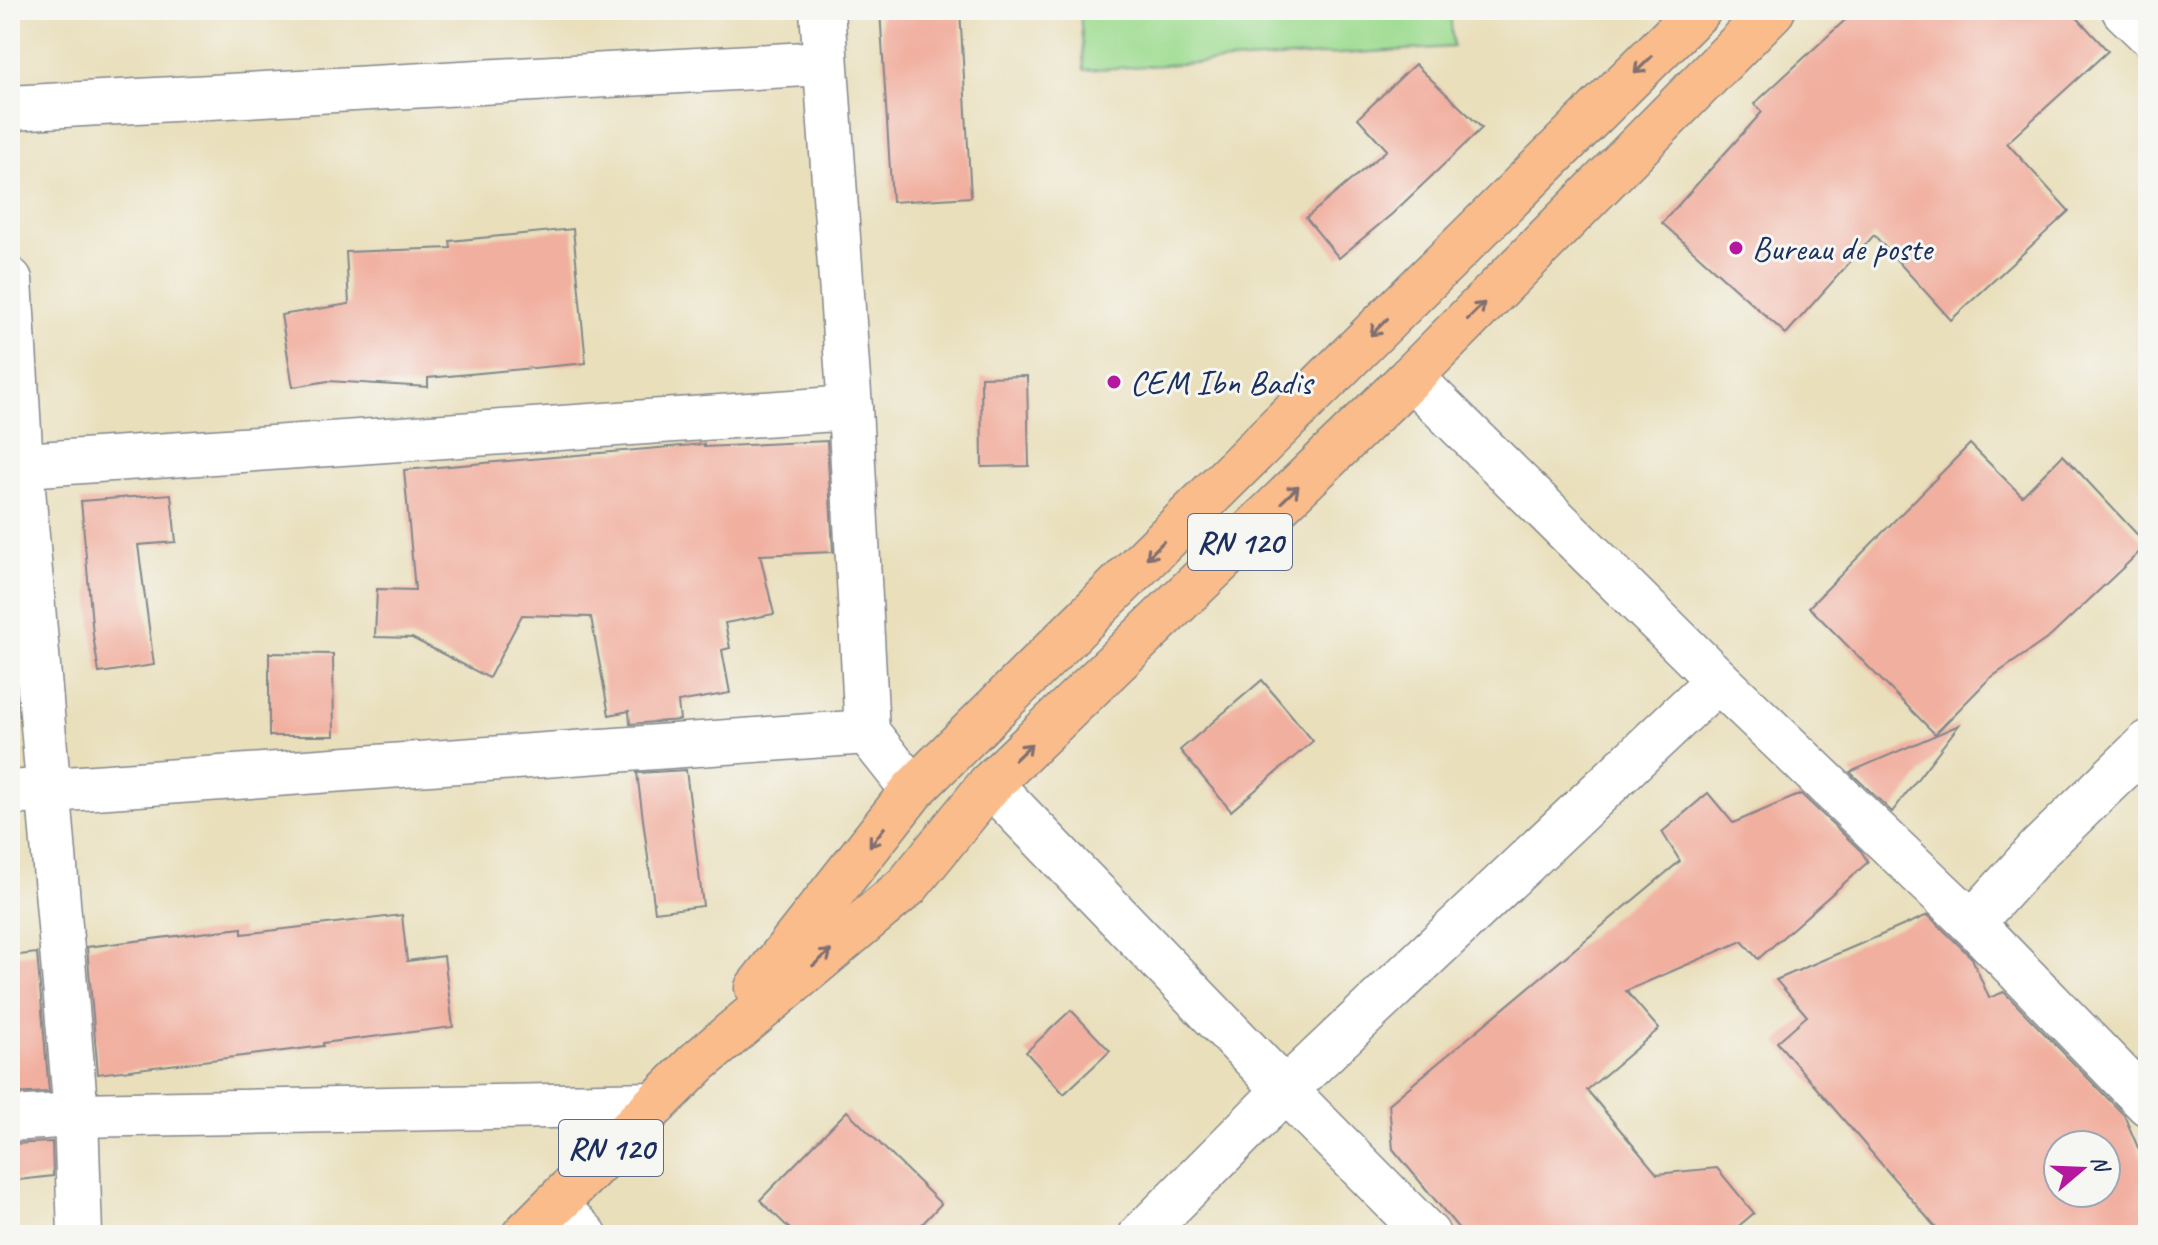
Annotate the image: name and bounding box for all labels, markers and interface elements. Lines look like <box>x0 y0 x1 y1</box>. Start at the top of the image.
one-way arrow <box>1634 55 1653 74</box>
place label: Bureau de poste <box>1752 227 1935 270</box>
marker: Bureau de poste <box>1727 239 1745 257</box>
one-way arrow <box>1466 301 1485 321</box>
one-way arrow <box>1370 317 1389 336</box>
place label: CEM Ibn Badis <box>1130 361 1315 404</box>
marker: CEM Ibn Badis <box>1105 373 1123 391</box>
one-way arrow <box>1280 484 1300 503</box>
road number: RN 120 <box>1188 514 1292 570</box>
one-way arrow <box>1146 540 1165 559</box>
one-way arrow <box>1013 743 1033 762</box>
one-way arrow <box>868 826 885 847</box>
one-way arrow <box>812 949 832 967</box>
road number: RN 120 <box>559 1120 663 1176</box>
north arrow <box>2042 1129 2122 1209</box>
text: N <box>2085 1152 2117 1177</box>

